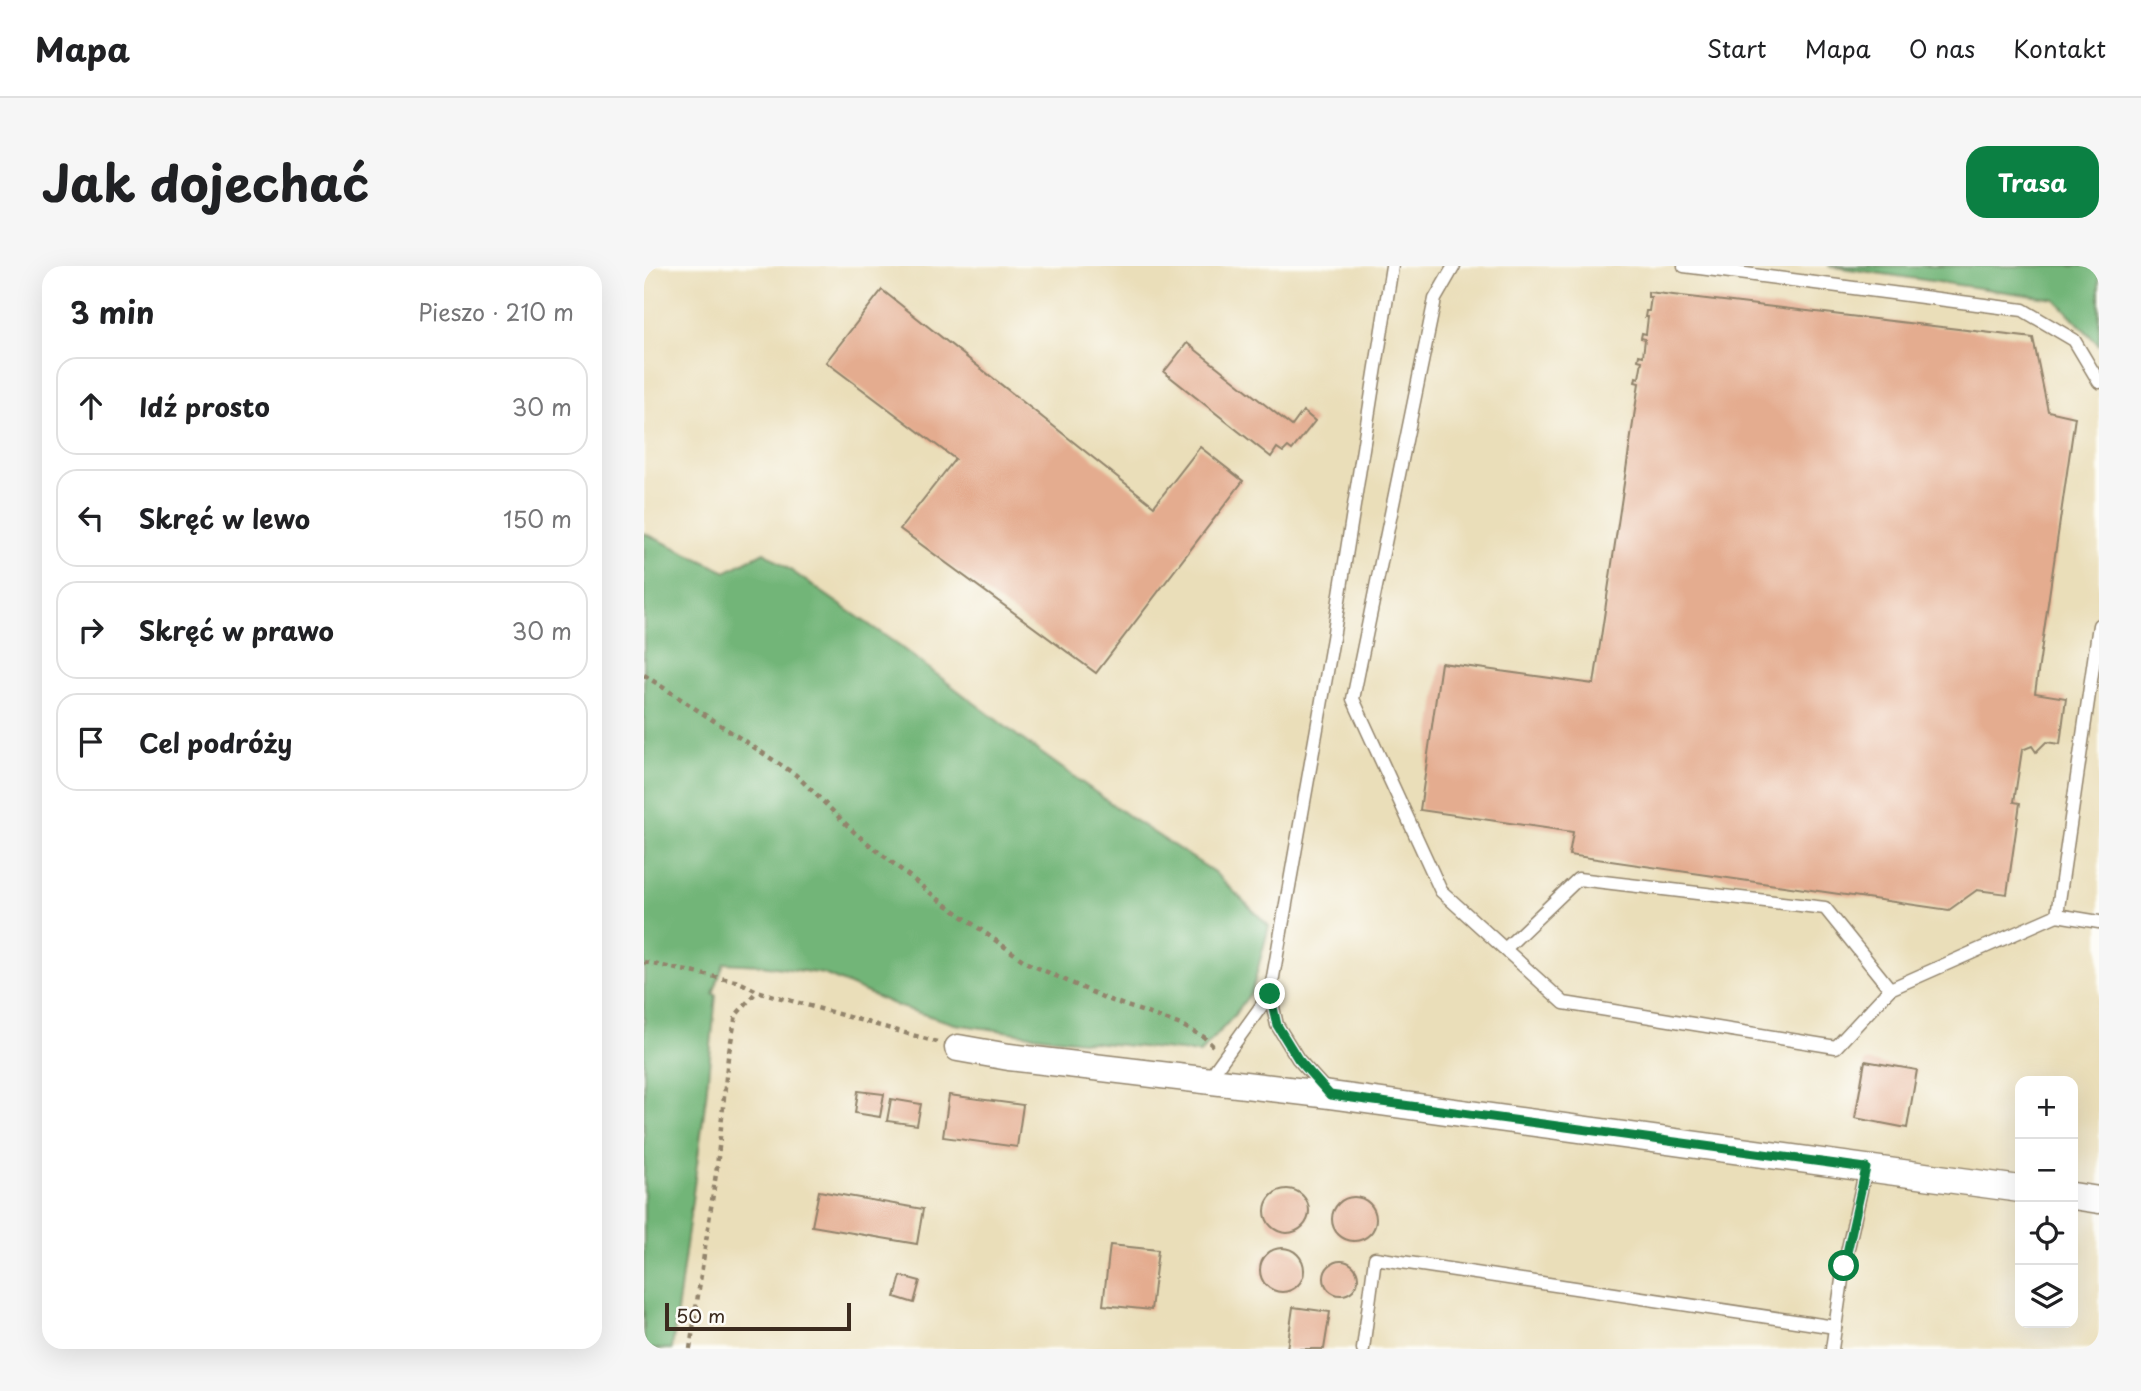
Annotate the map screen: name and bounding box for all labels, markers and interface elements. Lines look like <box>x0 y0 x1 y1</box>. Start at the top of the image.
text: Mapa <box>35 23 130 73</box>
text: Start <box>1707 30 1767 66</box>
text: Mapa <box>1805 30 1871 66</box>
text: O nas <box>1909 30 1975 66</box>
text: Kontakt <box>2013 30 2106 66</box>
text: Jak dojechać <box>42 145 369 219</box>
button: Trasa <box>1966 146 2099 218</box>
text: 3 min <box>70 289 155 334</box>
text: Pieszo · 210 m <box>418 294 574 329</box>
icon: ahead <box>72 387 110 425</box>
text: Idź prosto <box>139 387 270 426</box>
text: 30 m <box>511 389 572 424</box>
icon: left <box>72 499 110 537</box>
text: Skręć w lewo <box>139 499 310 538</box>
text: 150 m <box>503 501 572 536</box>
icon: right <box>72 611 110 649</box>
text: Skręć w prawo <box>139 611 334 650</box>
text: 30 m <box>511 613 572 648</box>
icon: arrive <box>72 723 110 761</box>
text: Cel podróży <box>139 723 292 762</box>
route end <box>1254 978 1285 1009</box>
map controls <box>2015 1076 2078 1328</box>
button: + <box>2015 1076 2078 1139</box>
button: − <box>2015 1139 2078 1202</box>
button: locate <box>2015 1202 2078 1265</box>
route start <box>1828 1250 1859 1281</box>
button: layers <box>2015 1265 2078 1328</box>
scale bar <box>665 1300 850 1332</box>
text: 50 m <box>676 1301 725 1329</box>

